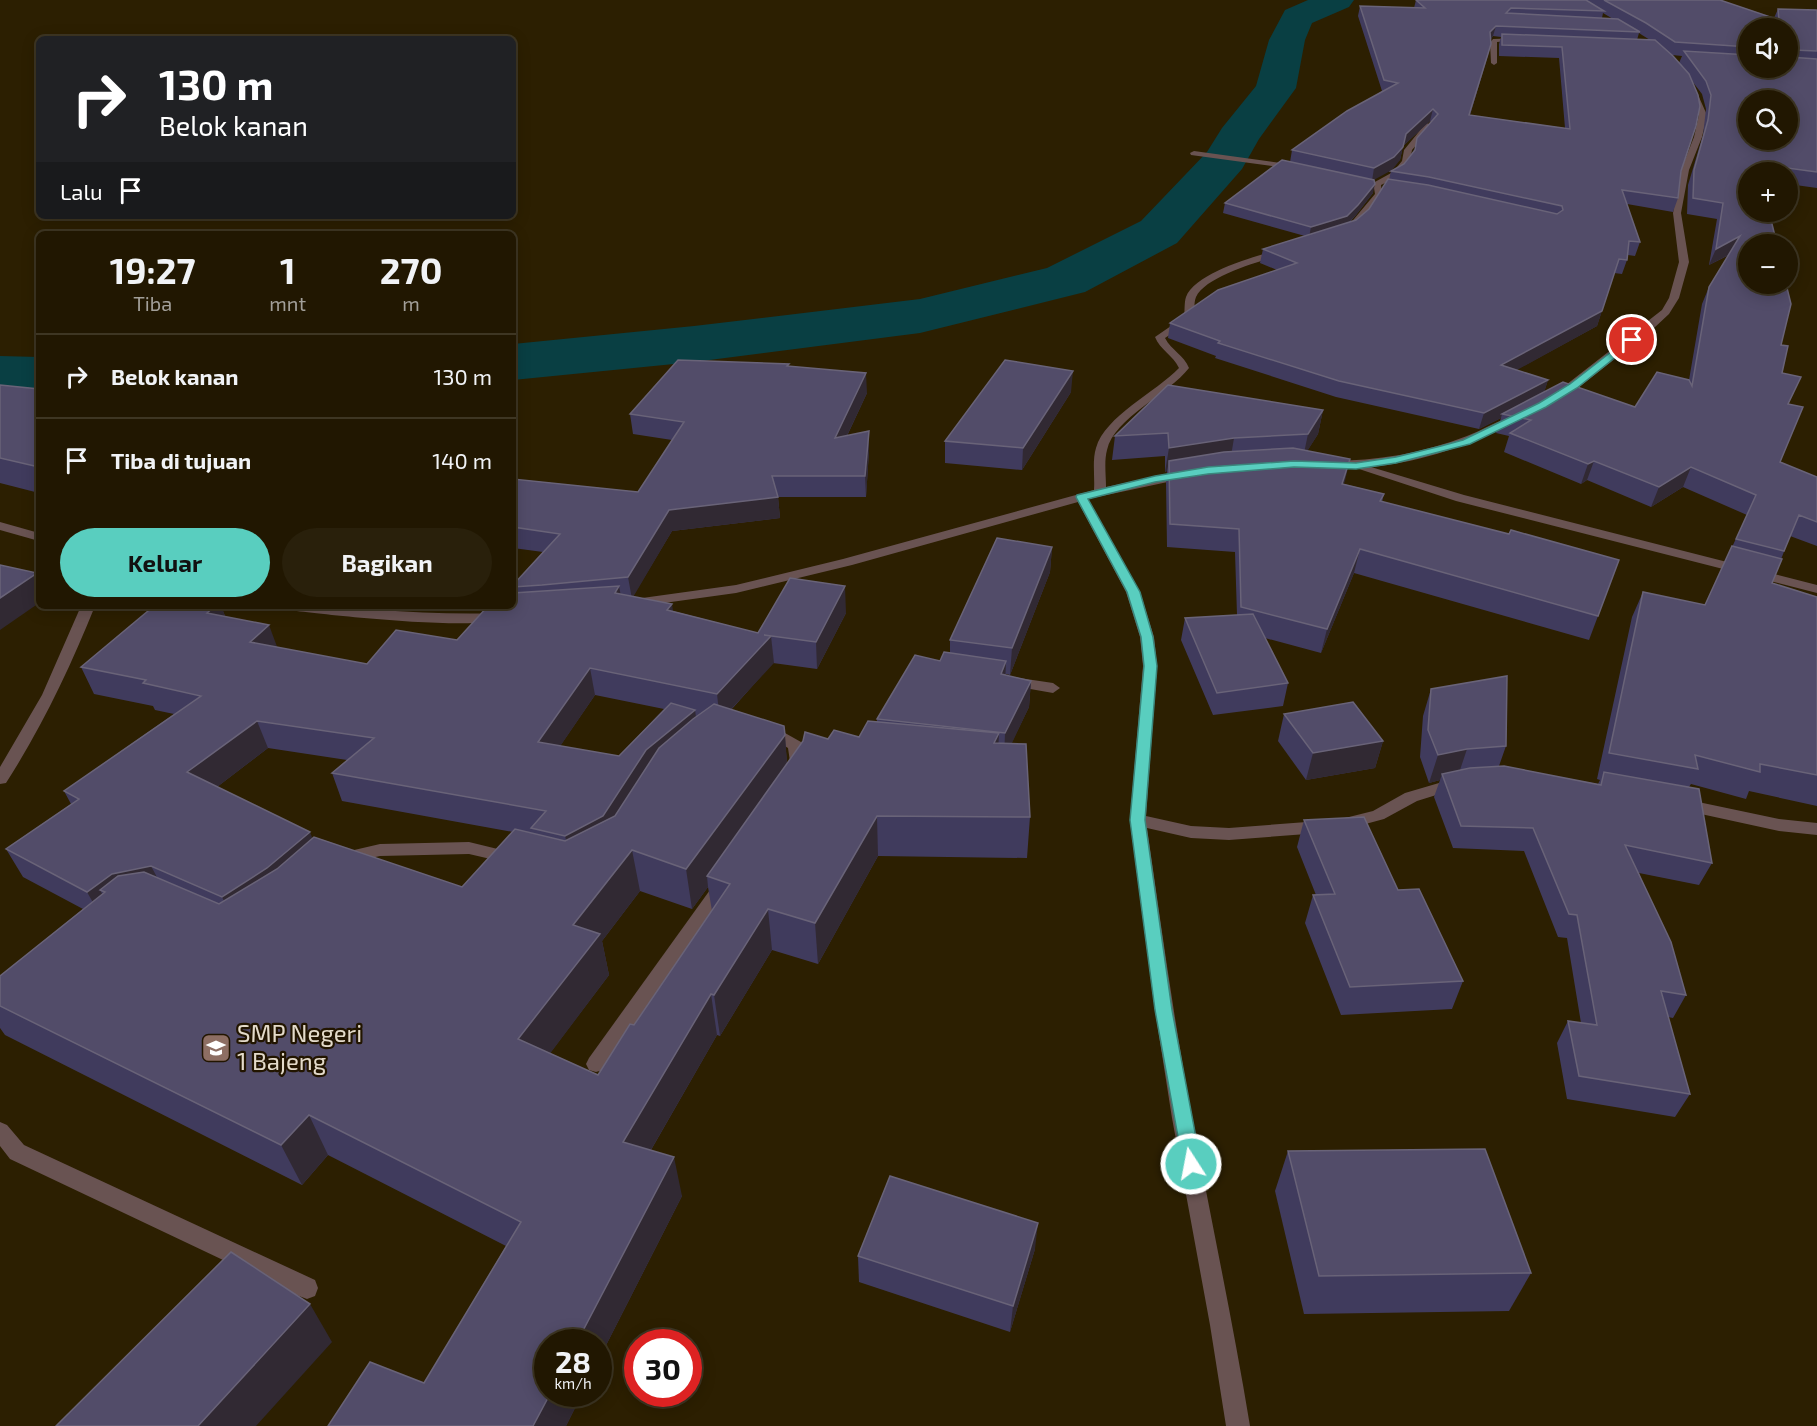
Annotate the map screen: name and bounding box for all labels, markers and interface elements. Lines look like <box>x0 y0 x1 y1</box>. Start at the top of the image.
map controls <box>1738 18 1798 294</box>
button: sound <box>1738 18 1798 78</box>
text: 130 m <box>159 58 274 108</box>
icon: right <box>60 60 138 138</box>
button: search <box>1738 90 1798 150</box>
text: Belok kanan <box>159 109 308 141</box>
button: + <box>1738 162 1798 222</box>
icon: arrive <box>114 174 147 207</box>
text: Lalu <box>60 178 102 204</box>
button: − <box>1738 234 1798 294</box>
text: 19:27 <box>110 248 196 291</box>
text: 1 <box>280 248 295 291</box>
text: 270 <box>380 248 442 291</box>
text: Tiba <box>133 291 172 315</box>
text: mnt <box>269 291 306 315</box>
text: m <box>402 291 420 315</box>
pin <box>1606 314 1657 365</box>
icon: arrive <box>1615 323 1648 356</box>
icon: right <box>60 360 93 393</box>
text: Belok kanan <box>111 363 238 389</box>
text: 130 m <box>434 363 492 389</box>
icon: arrive <box>60 444 93 477</box>
text: Tiba di tujuan <box>111 447 251 473</box>
text: 140 m <box>432 447 492 473</box>
button: Keluar <box>60 528 270 597</box>
button: Bagikan <box>282 528 492 597</box>
place label: SMP Negeri 1 Bajeng <box>237 1018 362 1075</box>
school or university icon: SMP Negeri 1 Bajeng <box>200 1032 232 1064</box>
position arrow <box>1159 1132 1223 1196</box>
speed limit sign: 30 <box>624 1329 702 1407</box>
text: 28 <box>555 1343 591 1379</box>
text: km/h <box>554 1374 592 1392</box>

